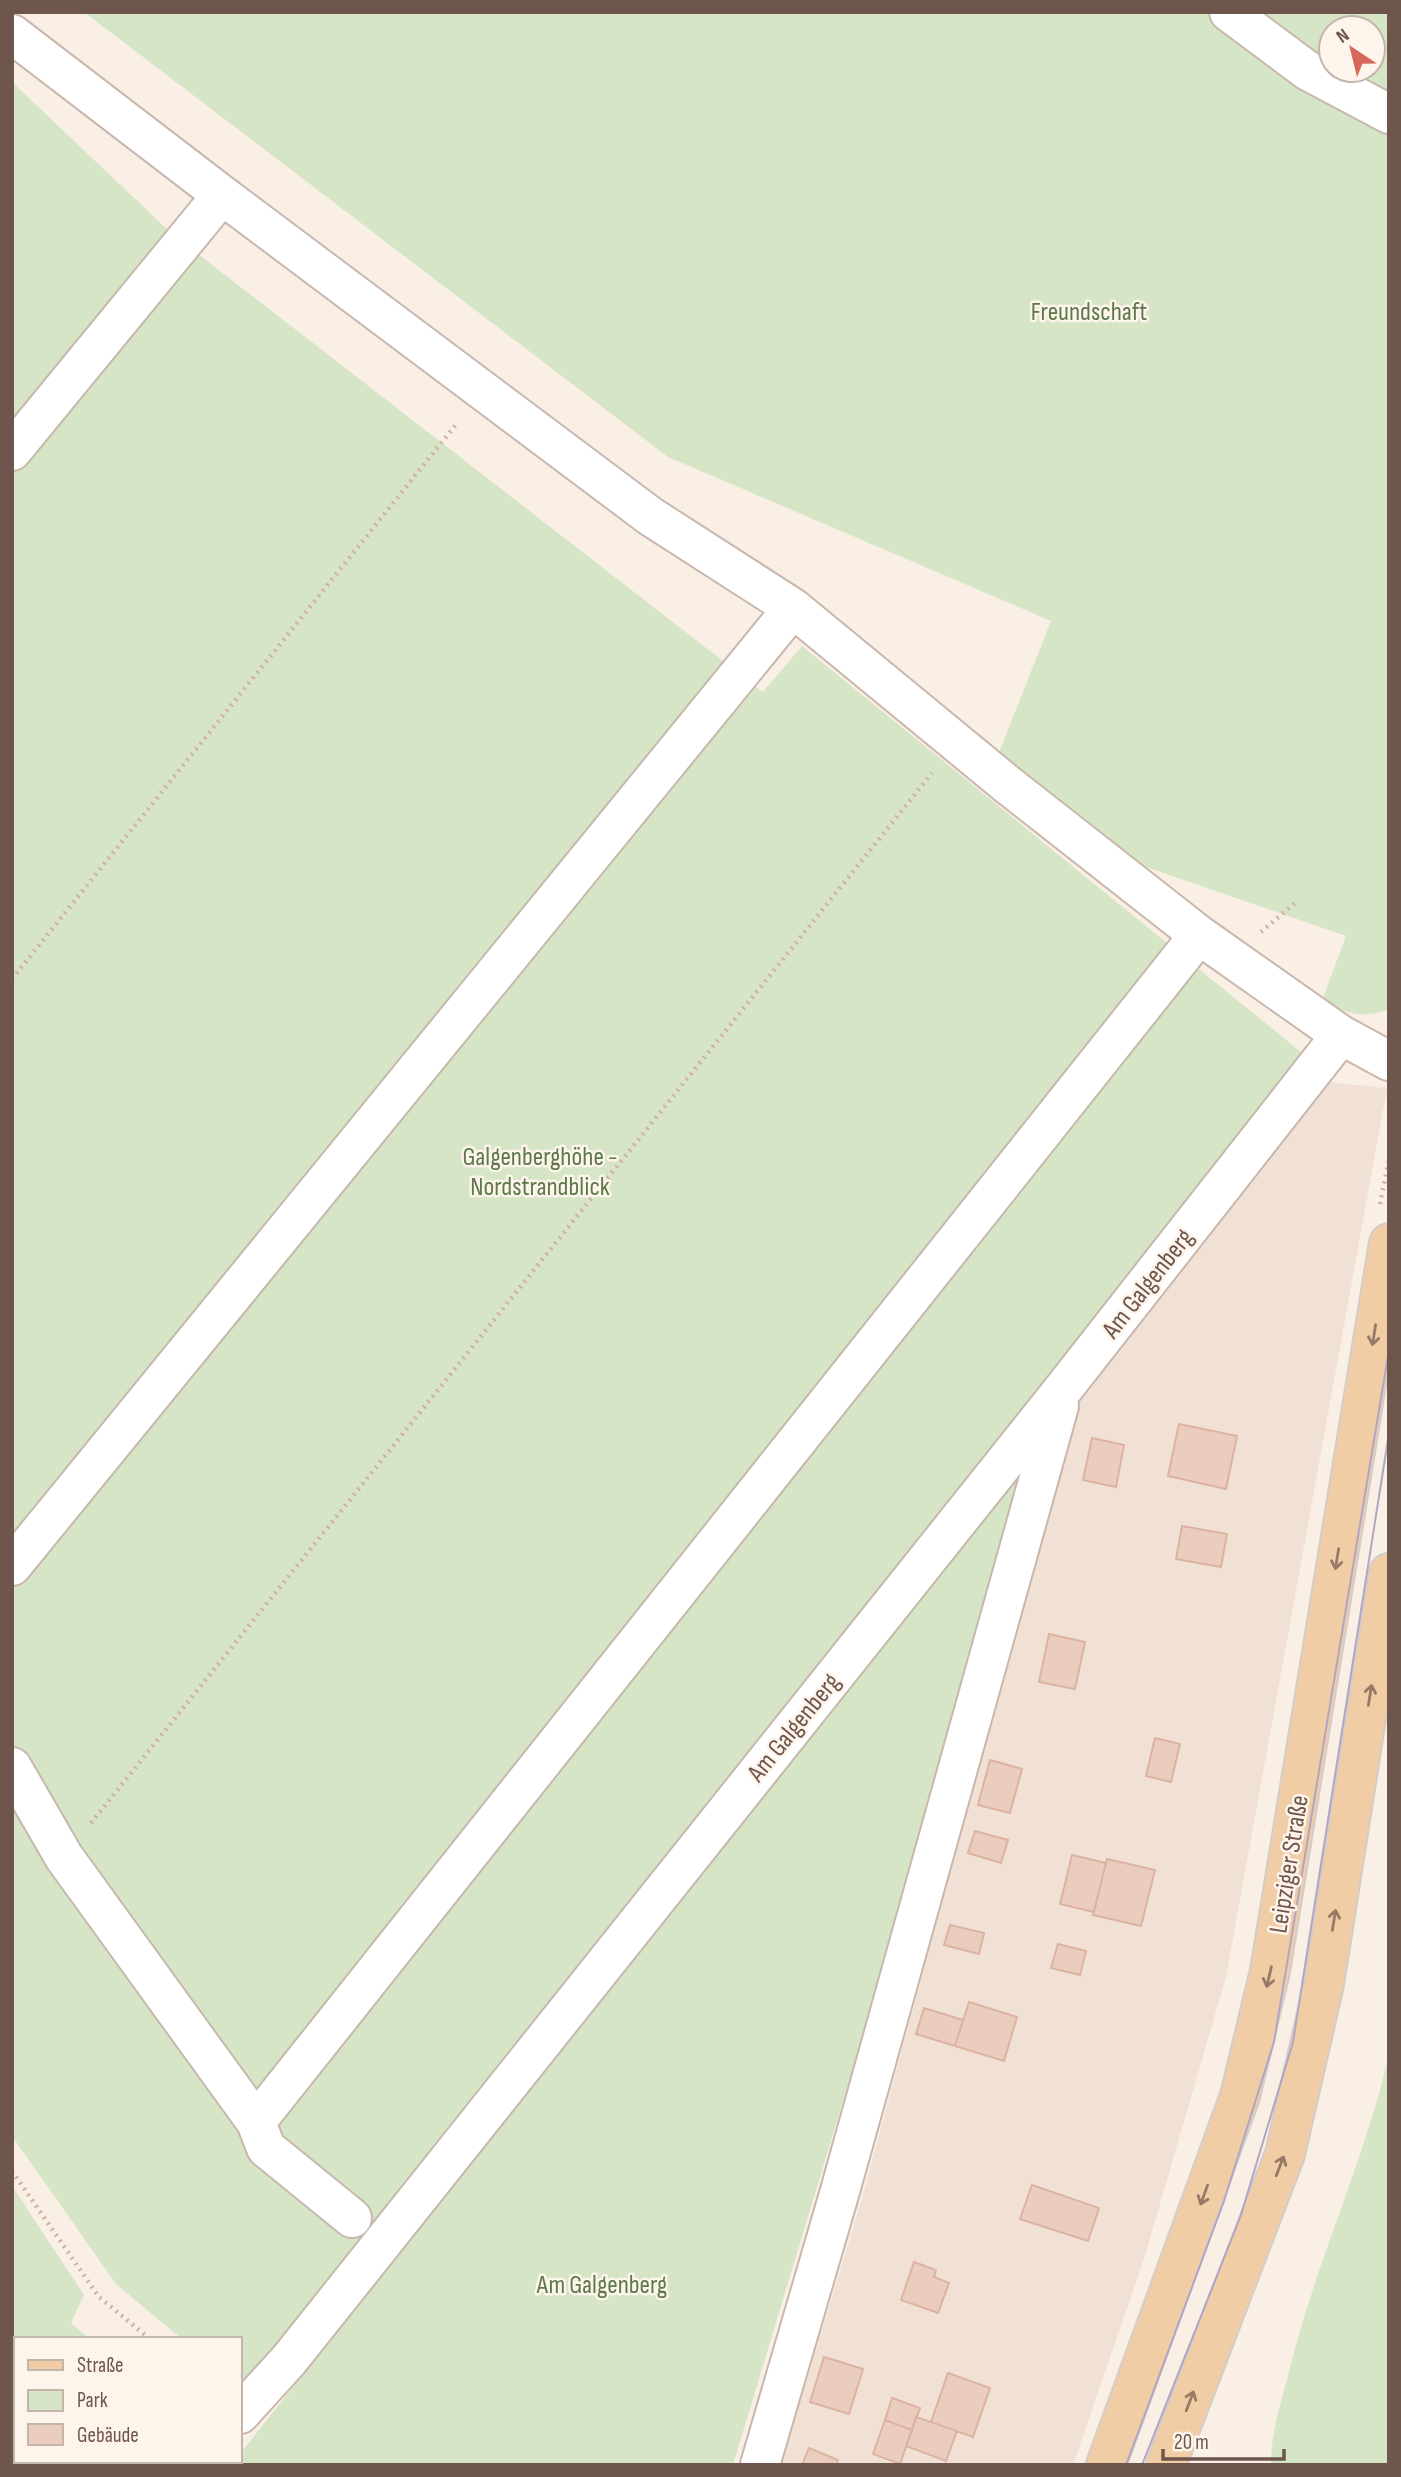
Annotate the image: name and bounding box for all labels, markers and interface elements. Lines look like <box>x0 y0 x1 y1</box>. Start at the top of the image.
north arrow <box>1317 14 1387 84</box>
text: N <box>1332 24 1354 49</box>
park label: Freundschaft <box>1031 297 1147 328</box>
park label: Galgenberghöhe - Nordstrandblick <box>462 1142 618 1203</box>
street label: Am Galgenberg <box>1095 1223 1201 1346</box>
one-way arrow <box>1367 1323 1380 1346</box>
one-way arrow <box>1330 1547 1343 1570</box>
street label: Am Galgenberg <box>740 1668 847 1789</box>
one-way arrow <box>1363 1684 1376 1707</box>
street label: Leipziger Straße <box>1263 1793 1316 1935</box>
one-way arrow <box>1328 1909 1341 1932</box>
one-way arrow <box>1261 1965 1275 1988</box>
one-way arrow <box>1275 2155 1288 2177</box>
one-way arrow <box>1197 2183 1209 2205</box>
park label: Am Galgenberg <box>536 2270 667 2301</box>
legend <box>14 2337 242 2463</box>
text: Straße <box>77 2353 123 2378</box>
text: Park <box>77 2388 108 2413</box>
one-way arrow <box>1185 2391 1197 2412</box>
scale bar <box>1163 2418 1284 2462</box>
text: Gebäude <box>77 2423 139 2448</box>
text: 20 m <box>1174 2430 1209 2455</box>

